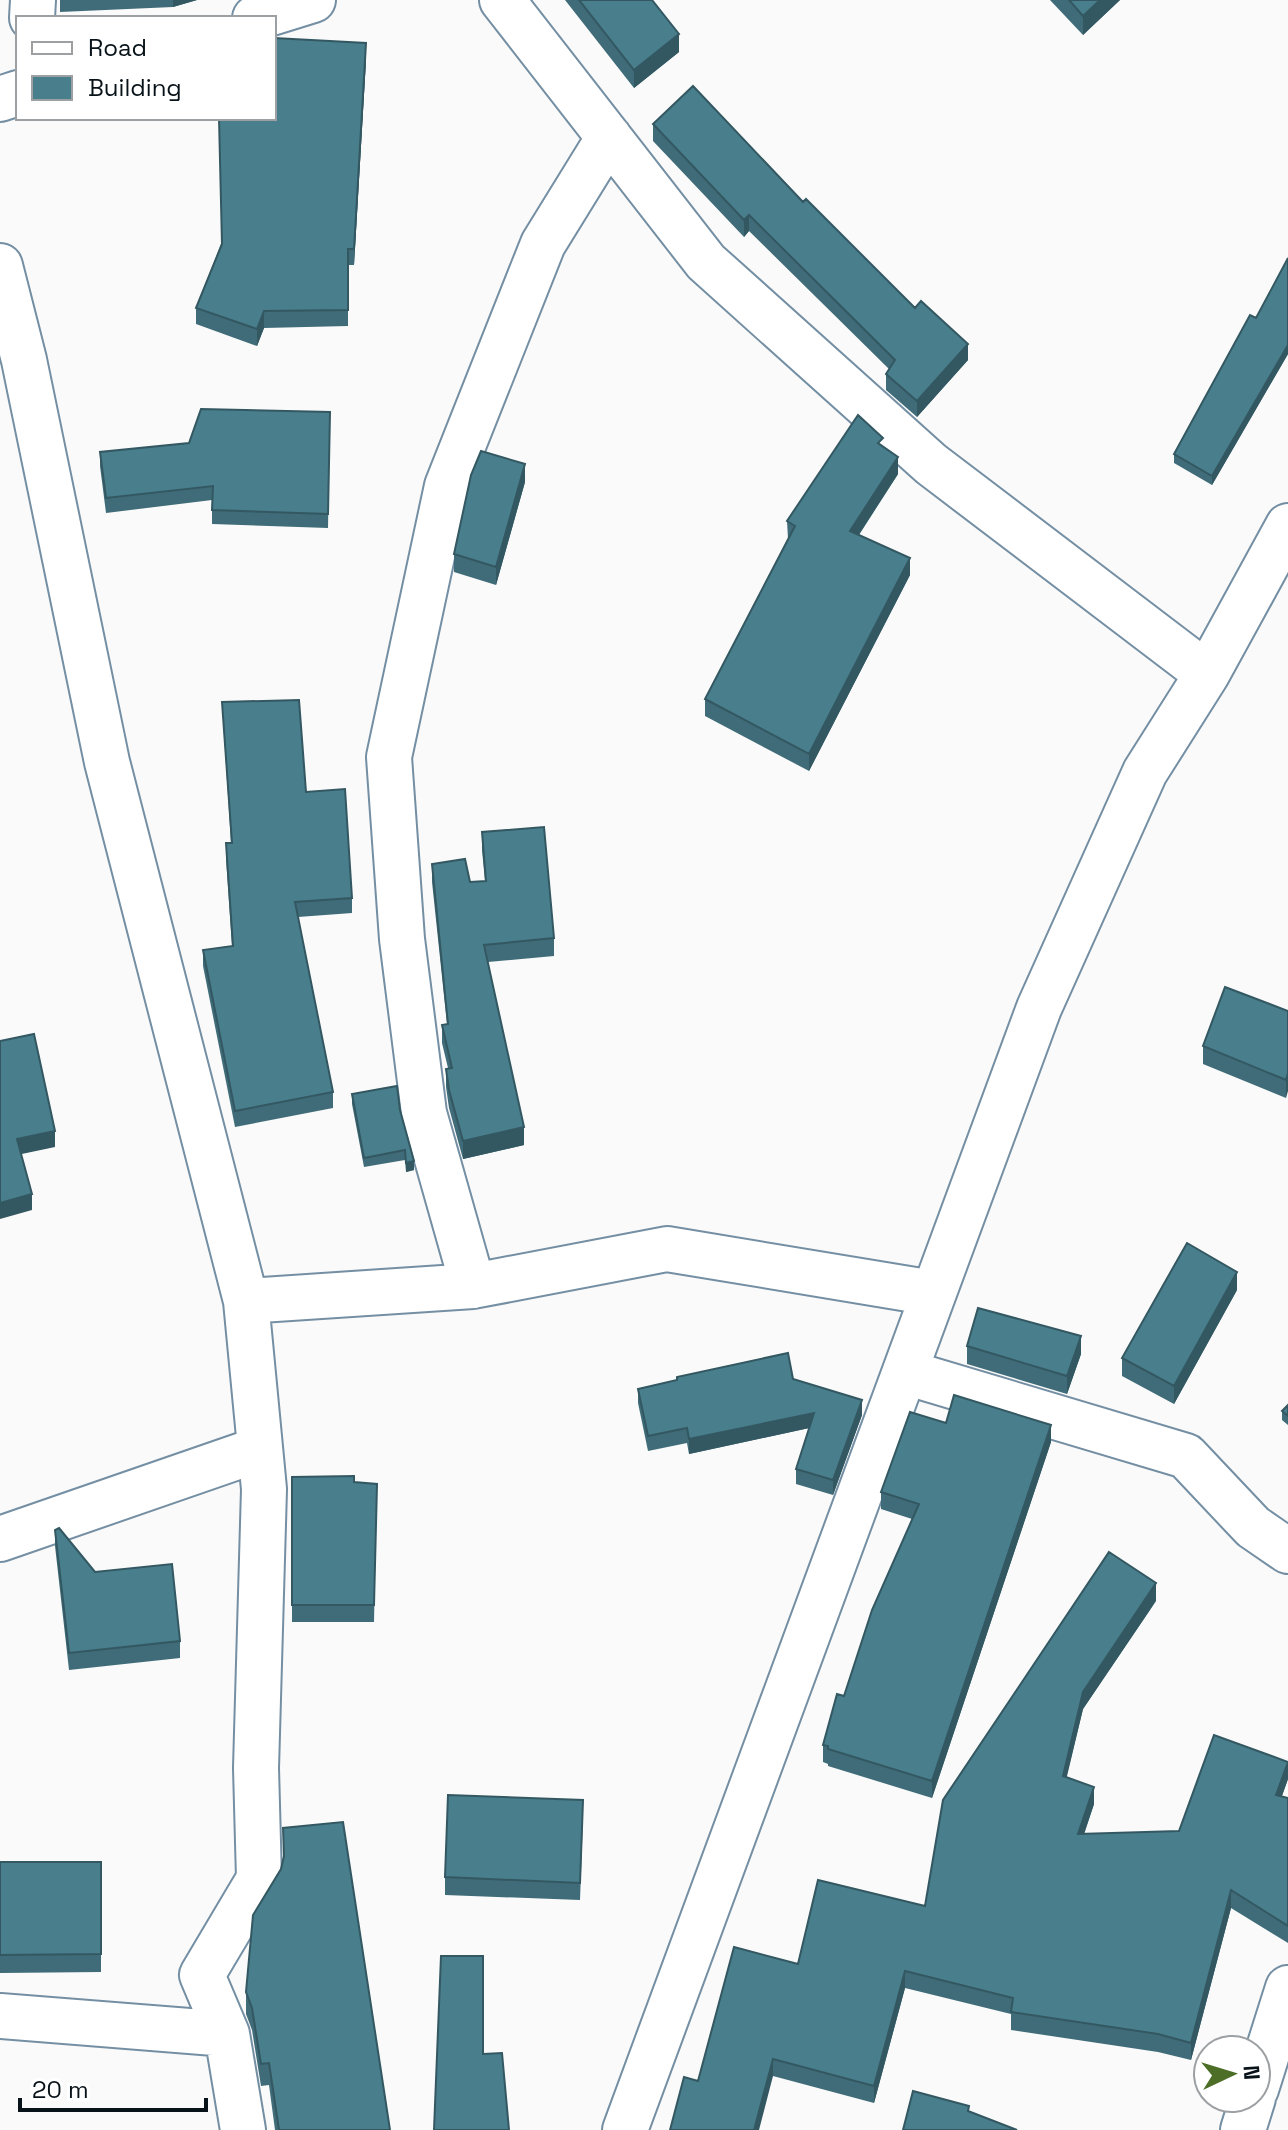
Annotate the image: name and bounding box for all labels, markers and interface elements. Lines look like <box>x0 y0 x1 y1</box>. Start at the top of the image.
legend <box>16 16 276 120</box>
text: Road <box>88 32 147 63</box>
text: Building <box>88 72 182 103</box>
north arrow <box>1192 2034 1272 2114</box>
scale bar <box>20 2062 206 2112</box>
text: N <box>1237 2064 1266 2081</box>
text: 20 m <box>32 2074 89 2105</box>

